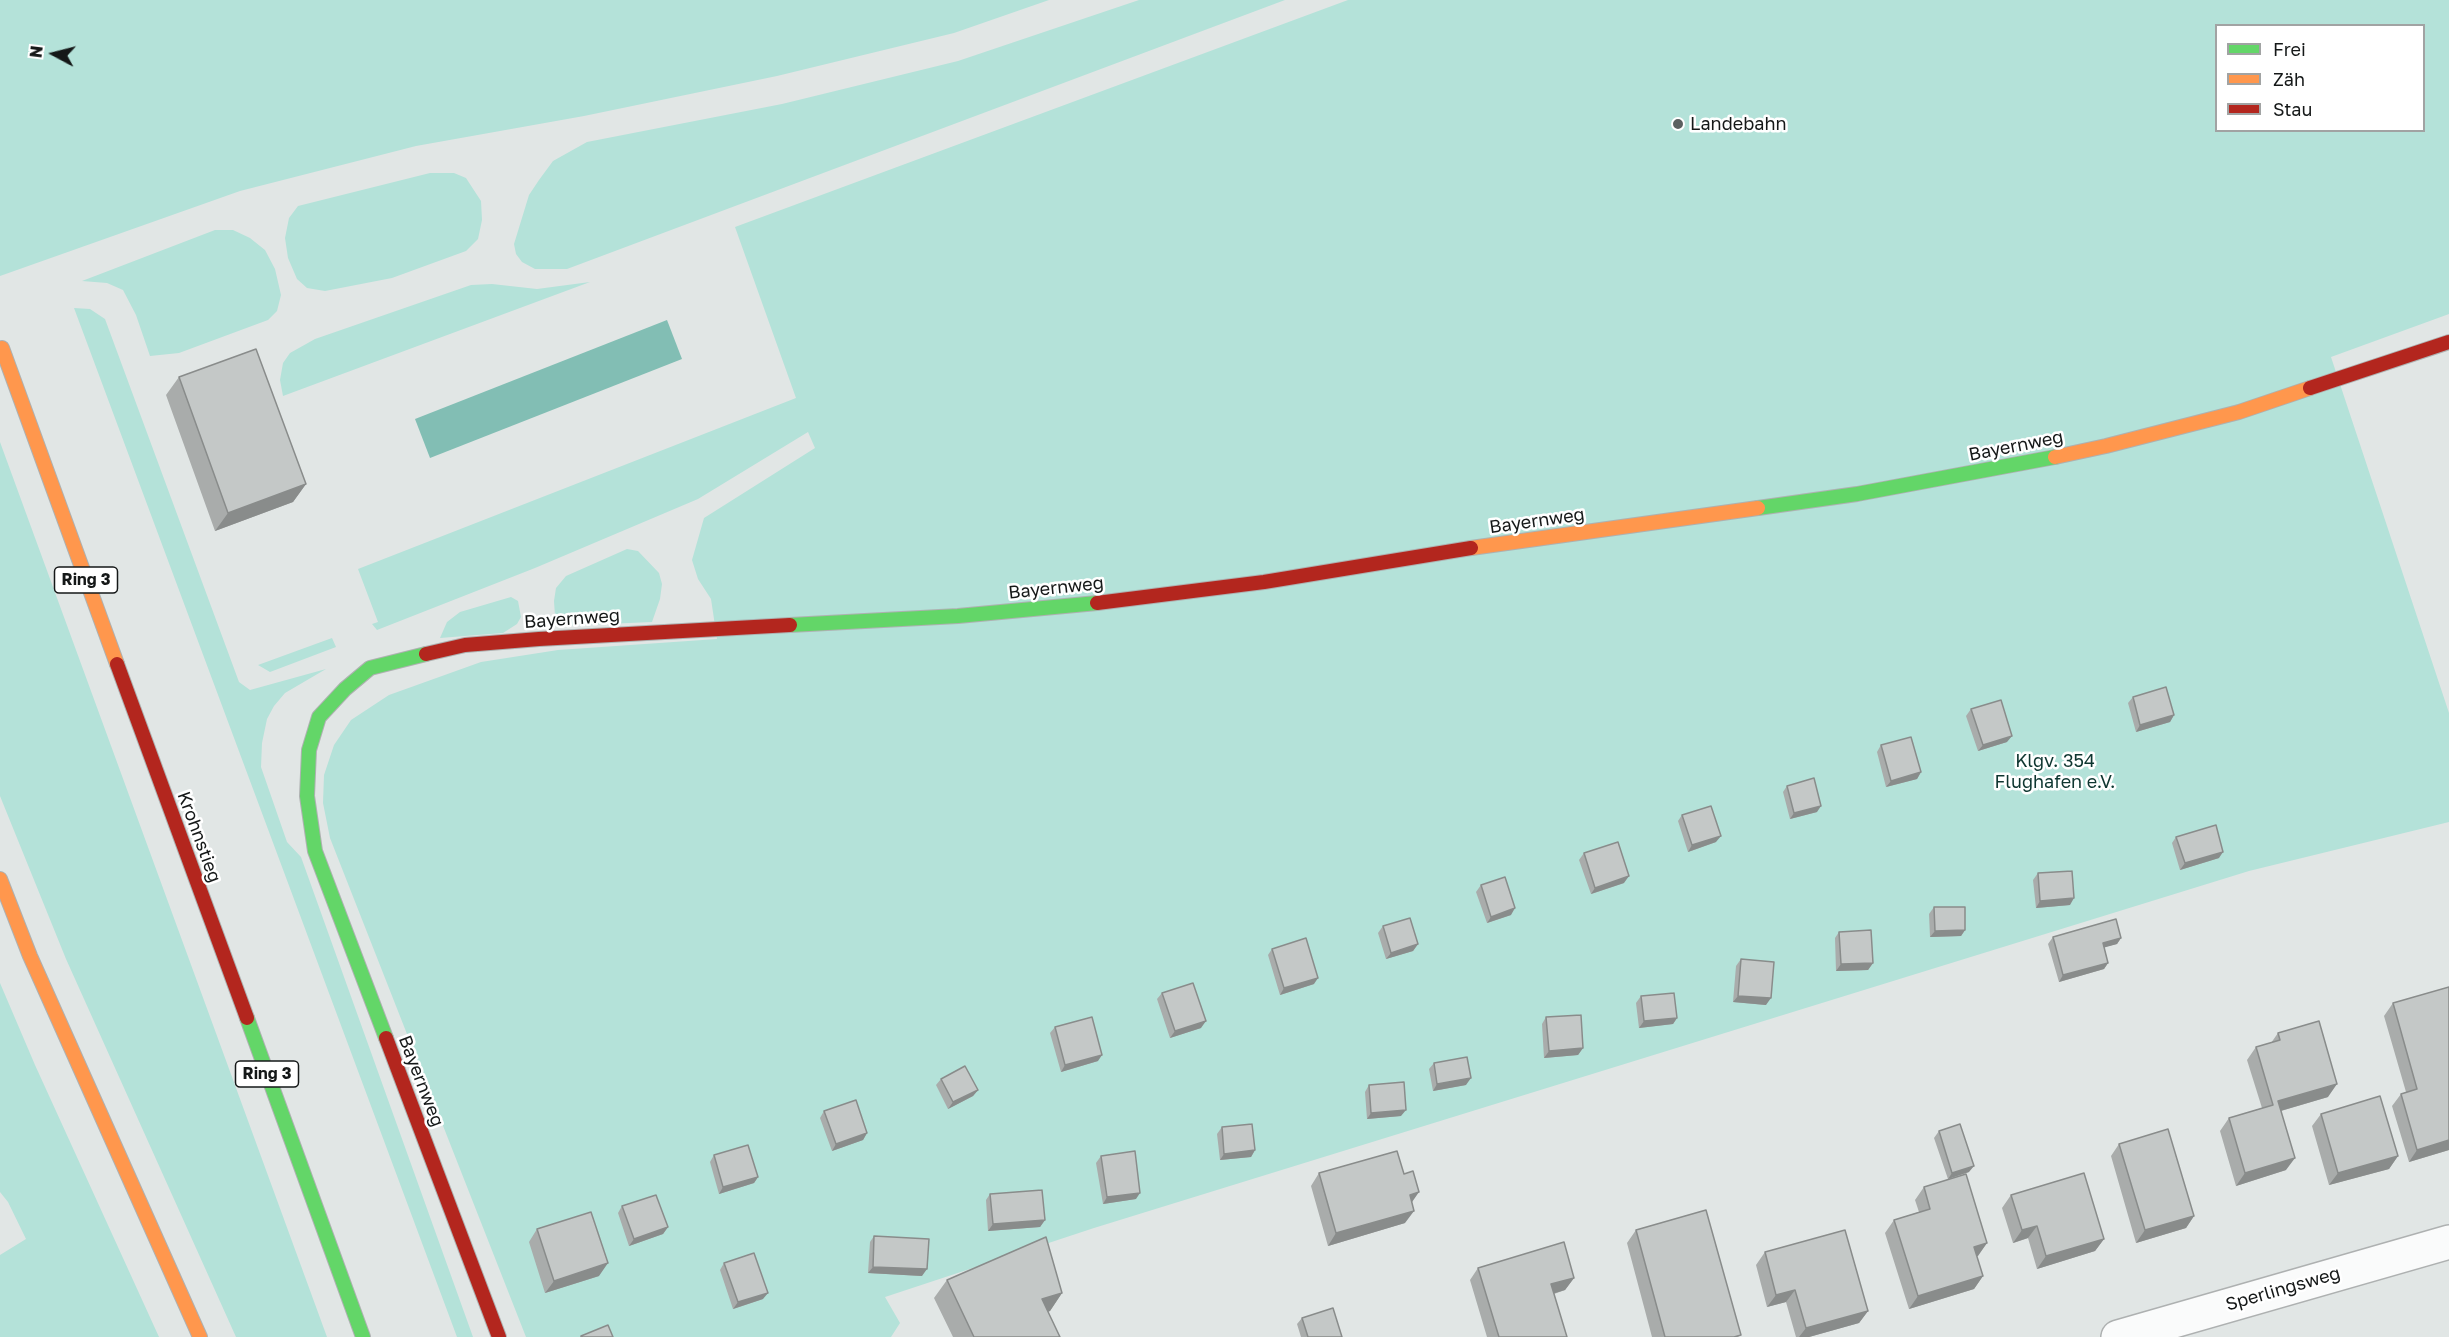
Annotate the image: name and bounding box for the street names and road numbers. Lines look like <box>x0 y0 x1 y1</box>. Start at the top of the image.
street label: Bayernweg <box>1967 426 2065 466</box>
street label: Bayernweg <box>1488 504 1586 538</box>
road number: Ring 3 <box>54 567 118 593</box>
street label: Bayernweg <box>1007 572 1105 604</box>
street label: Bayernweg <box>523 605 621 633</box>
street label: Krohnstieg <box>173 789 225 885</box>
street label: Bayernweg <box>394 1032 448 1130</box>
road number: Ring 3 <box>236 1061 298 1087</box>
street label: Sperlingsweg <box>2223 1262 2343 1316</box>

